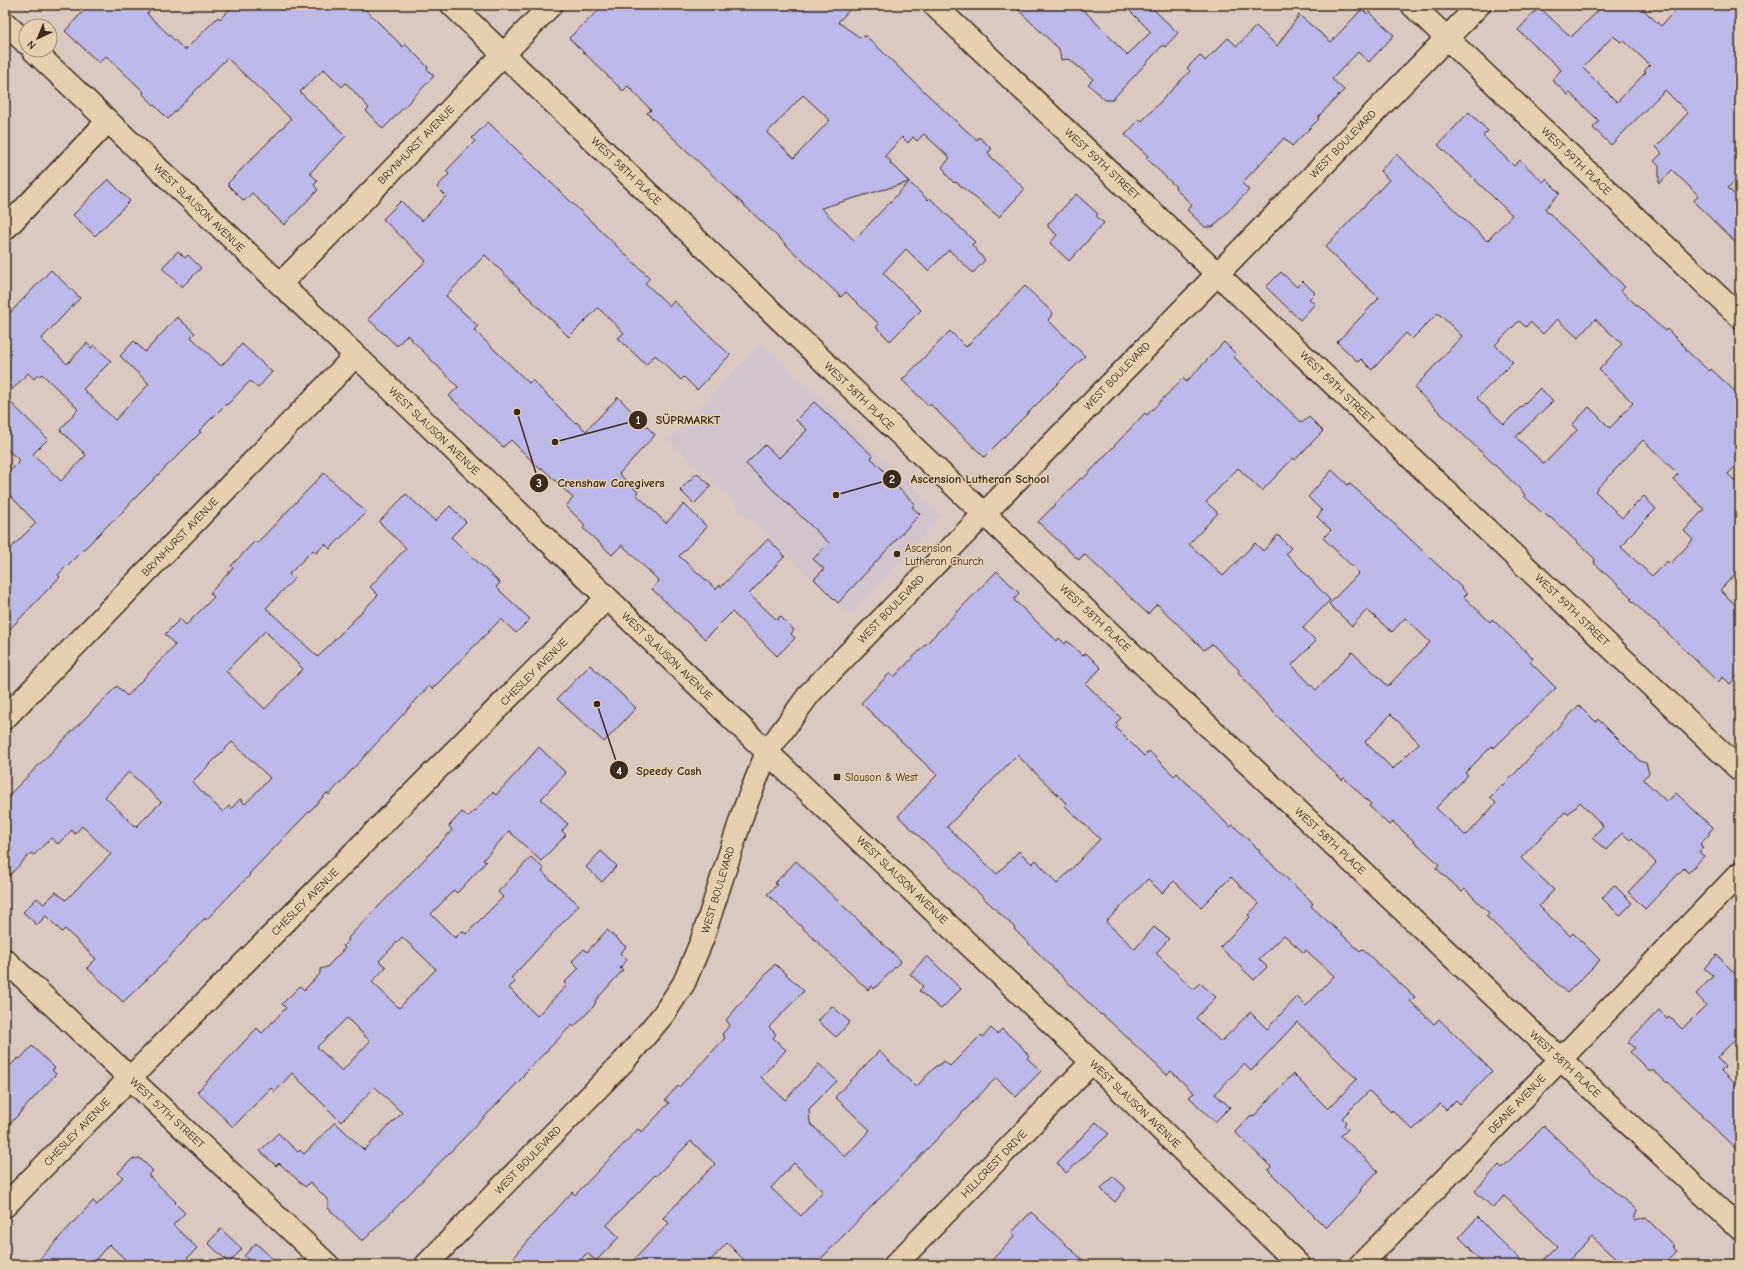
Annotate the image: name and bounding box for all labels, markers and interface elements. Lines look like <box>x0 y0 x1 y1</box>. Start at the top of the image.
north arrow <box>18 18 58 58</box>
text: N <box>24 38 39 52</box>
street label: BRYNHURST AVENUE <box>375 103 457 187</box>
street label: WEST BOULEVARD <box>1307 107 1379 181</box>
street label: WEST 59TH PLACE <box>1538 124 1614 198</box>
street label: WEST 59TH STREET <box>1062 126 1143 202</box>
street label: WEST 58TH PLACE <box>588 134 664 208</box>
street label: WEST SLAUSON AVENUE <box>151 161 247 255</box>
street label: WEST BOULEVARD <box>1081 339 1153 413</box>
street label: WEST 59TH STREET <box>1297 348 1377 426</box>
street label: WEST 58TH PLACE <box>821 359 897 433</box>
street label: WEST SLAUSON AVENUE <box>386 384 482 478</box>
callout: SÜPRMARKT <box>628 408 728 432</box>
text: 1 <box>636 413 641 427</box>
text: SÜPRMARKT <box>656 413 721 427</box>
callout: Ascension Lutheran School <box>882 467 1057 491</box>
callout: Crenshaw Caregivers <box>529 471 672 495</box>
text: 2 <box>889 472 895 486</box>
text: Ascension Lutheran School <box>911 472 1049 486</box>
text: 3 <box>536 476 542 490</box>
text: Crenshaw Caregivers <box>557 476 665 490</box>
street label: BRYNHURST AVENUE <box>139 495 221 579</box>
place label: Ascension Lutheran Church <box>905 542 984 568</box>
marker: Ascension Lutheran Church <box>892 549 902 559</box>
street label: WEST 59TH STREET <box>1532 571 1612 649</box>
street label: WEST BOULEVARD <box>855 572 927 646</box>
street label: WEST 58TH PLACE <box>1057 582 1133 654</box>
street label: WEST SLAUSON AVENUE <box>619 609 715 703</box>
street label: CHESLEY AVENUE <box>498 635 571 708</box>
callout: Speedy Cash <box>609 758 710 782</box>
text: 4 <box>616 764 622 778</box>
text: Speedy Cash <box>636 764 702 778</box>
place label: Slauson & West <box>845 771 919 784</box>
marker: Slauson & West <box>832 772 842 782</box>
street label: WEST 58TH PLACE <box>1292 805 1368 877</box>
street label: WEST SLAUSON AVENUE <box>854 833 950 927</box>
street label: WEST BOULEVARD <box>699 845 737 935</box>
street label: CHESLEY AVENUE <box>269 865 342 938</box>
street label: WEST 58TH PLACE <box>1527 1028 1603 1100</box>
street label: WEST SLAUSON AVENUE <box>1087 1057 1183 1151</box>
street label: DEANE AVENUE <box>1485 1071 1549 1136</box>
street label: WEST 57TH STREET <box>127 1075 207 1151</box>
street label: CHESLEY AVENUE <box>41 1095 113 1169</box>
street label: WEST BOULEVARD <box>492 1123 564 1197</box>
street label: HILLCREST DRIVE <box>959 1127 1030 1200</box>

